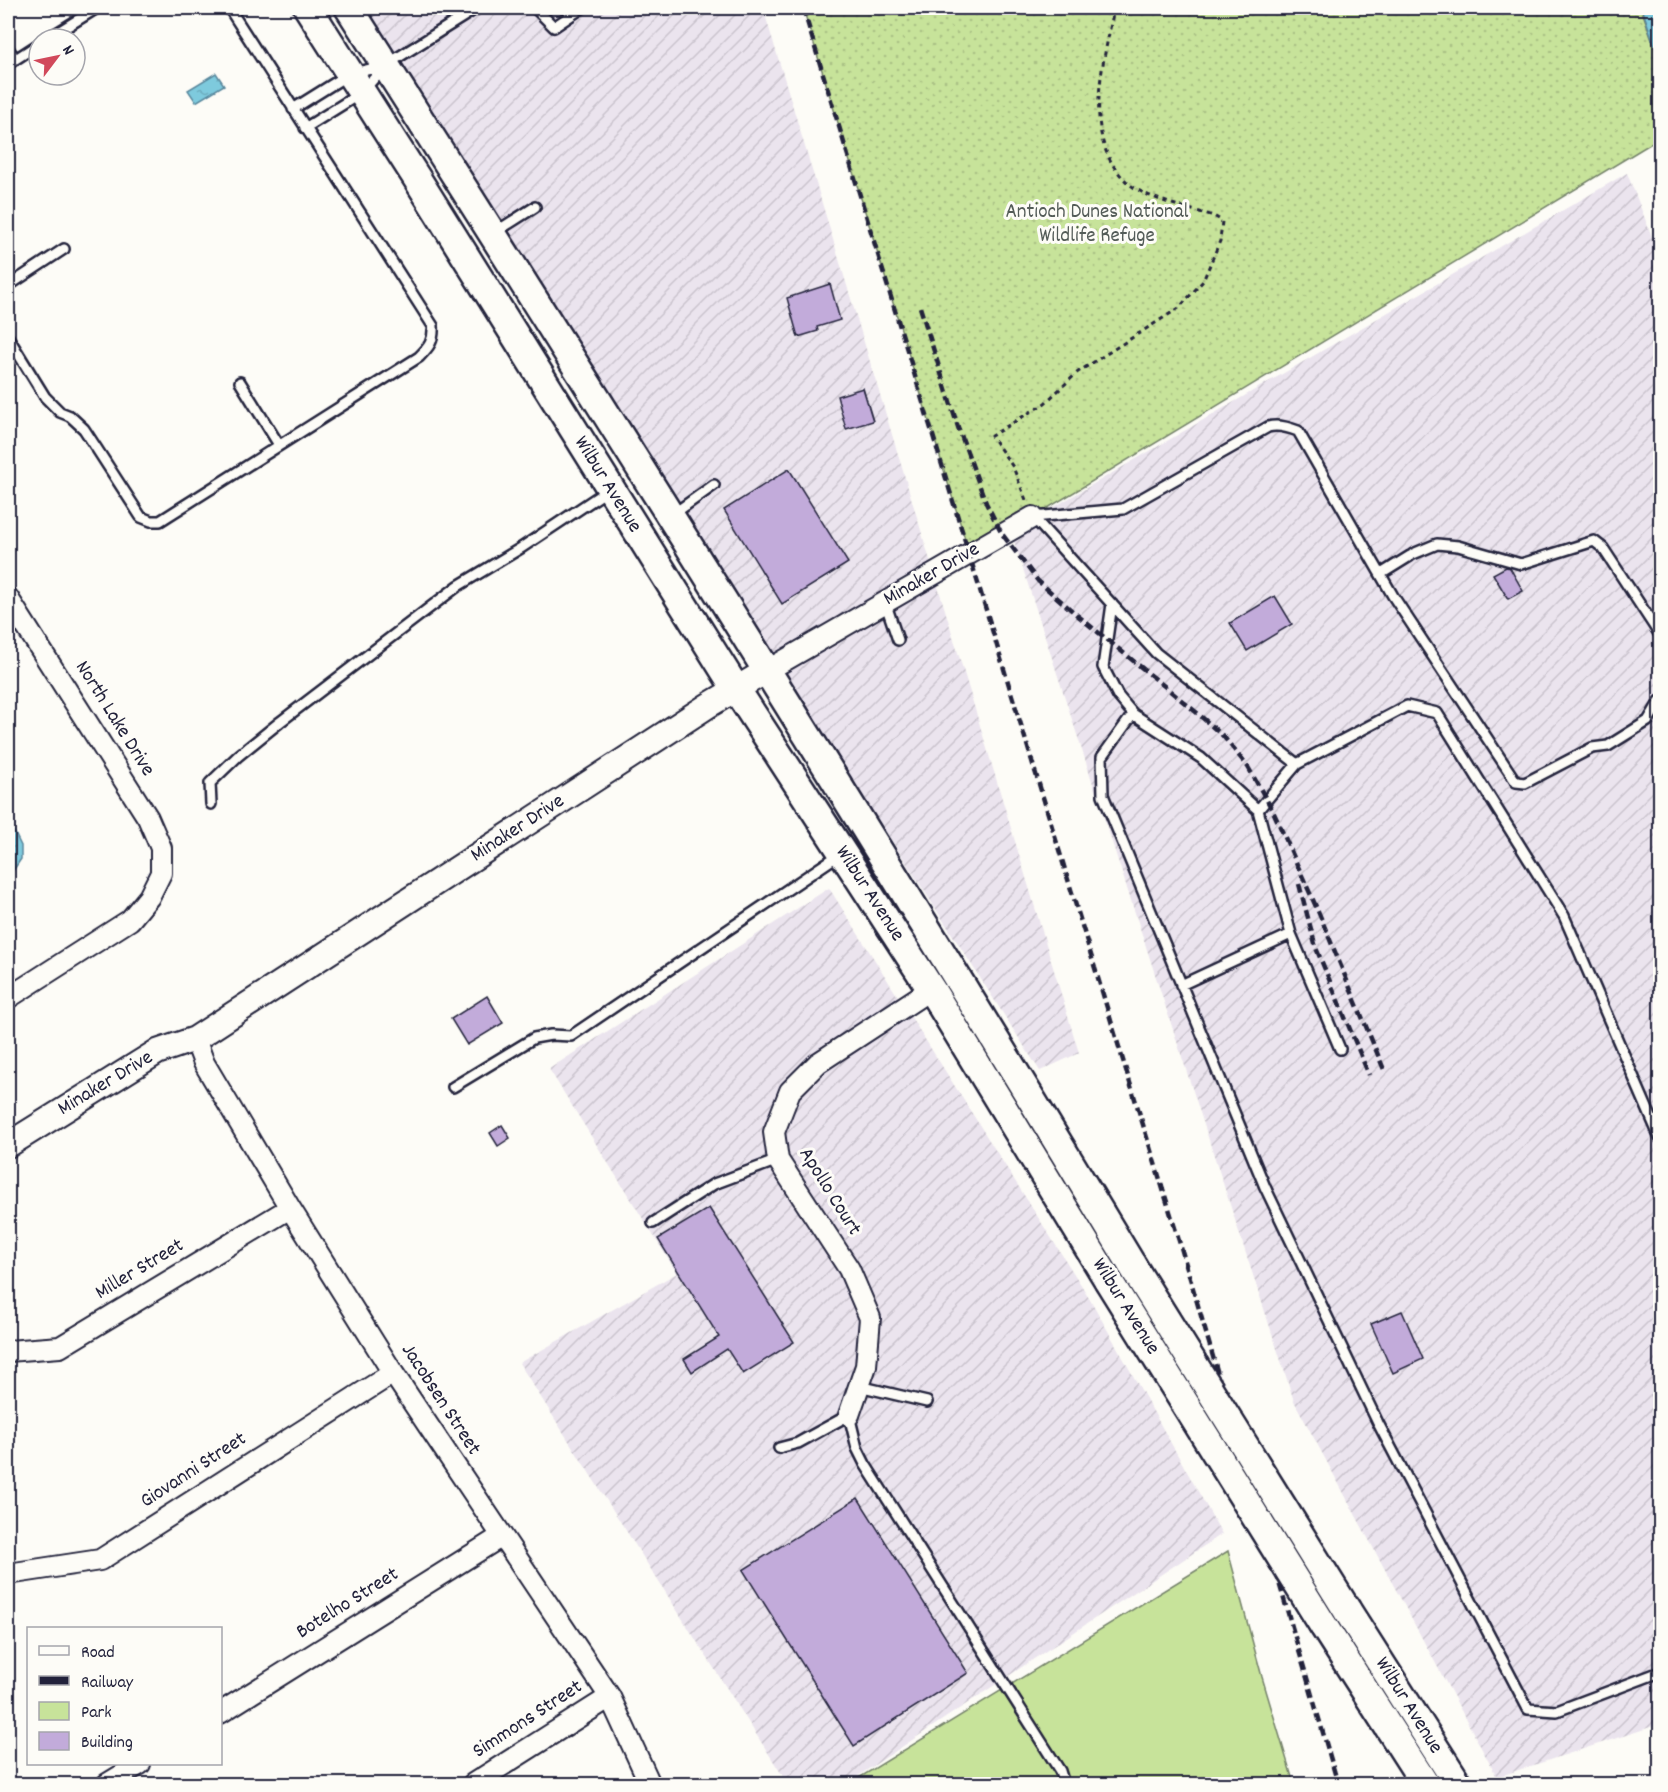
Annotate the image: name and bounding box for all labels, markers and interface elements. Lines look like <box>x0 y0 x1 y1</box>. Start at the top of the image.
north arrow <box>27 27 87 87</box>
text: N <box>56 41 79 60</box>
park label: Antioch Dunes National Wildlife Refuge <box>1005 198 1189 252</box>
street label: Wilbur Avenue <box>565 431 649 539</box>
street label: Minaker Drive <box>878 535 986 615</box>
street label: North Lake Drive <box>67 655 161 783</box>
street label: Minaker Drive <box>465 787 571 871</box>
street label: Wilbur Avenue <box>827 840 911 948</box>
street label: Minaker Drive <box>53 1044 159 1124</box>
street label: Apollo Court <box>790 1142 868 1242</box>
street label: Miller Street <box>90 1232 190 1308</box>
street label: Wilbur Avenue <box>1083 1253 1167 1361</box>
street label: Jacobsen Street <box>393 1338 488 1462</box>
street label: Giovanni Street <box>135 1425 253 1517</box>
street label: Botelho Street <box>291 1560 405 1647</box>
legend <box>27 1627 222 1765</box>
text: Road <box>81 1641 115 1666</box>
street label: Wilbur Avenue <box>1366 1652 1450 1760</box>
text: Railway <box>81 1671 134 1696</box>
street label: Simmons Street <box>467 1673 589 1767</box>
text: Park <box>81 1701 112 1726</box>
text: Building <box>81 1731 133 1756</box>

